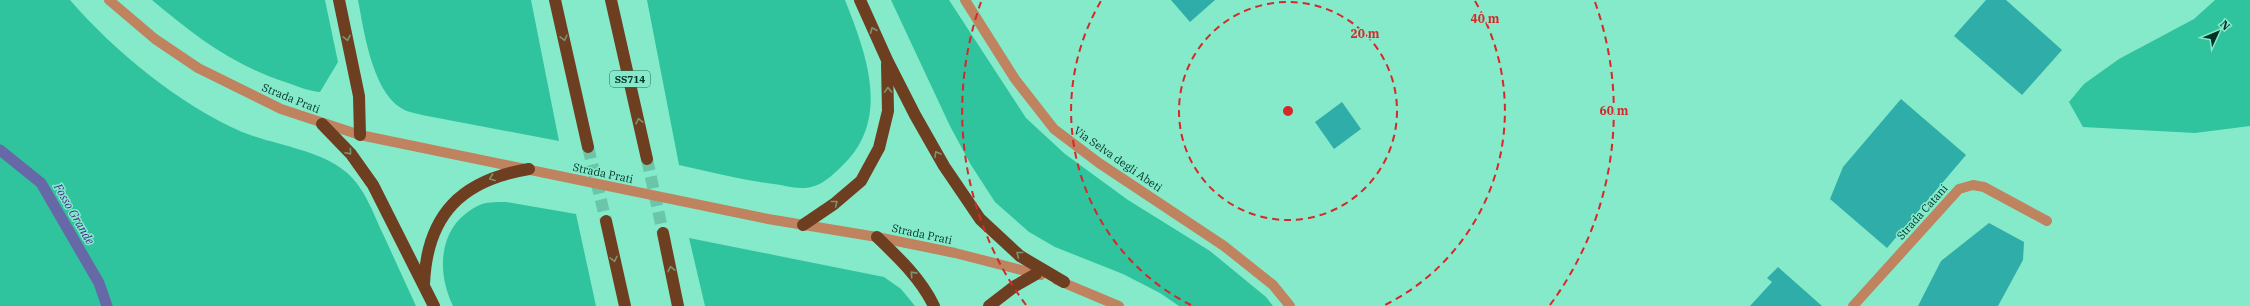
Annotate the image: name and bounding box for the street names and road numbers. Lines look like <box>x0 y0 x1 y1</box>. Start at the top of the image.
road number: SS714 <box>610 71 650 87</box>
street label: Strada Prati <box>260 80 323 116</box>
street label: Via Selva degli Abeti <box>1071 123 1165 195</box>
street label: Strada Prati <box>572 160 635 186</box>
street label: Strada Catani <box>1893 181 1951 243</box>
street label: Strada Prati <box>891 221 954 247</box>

